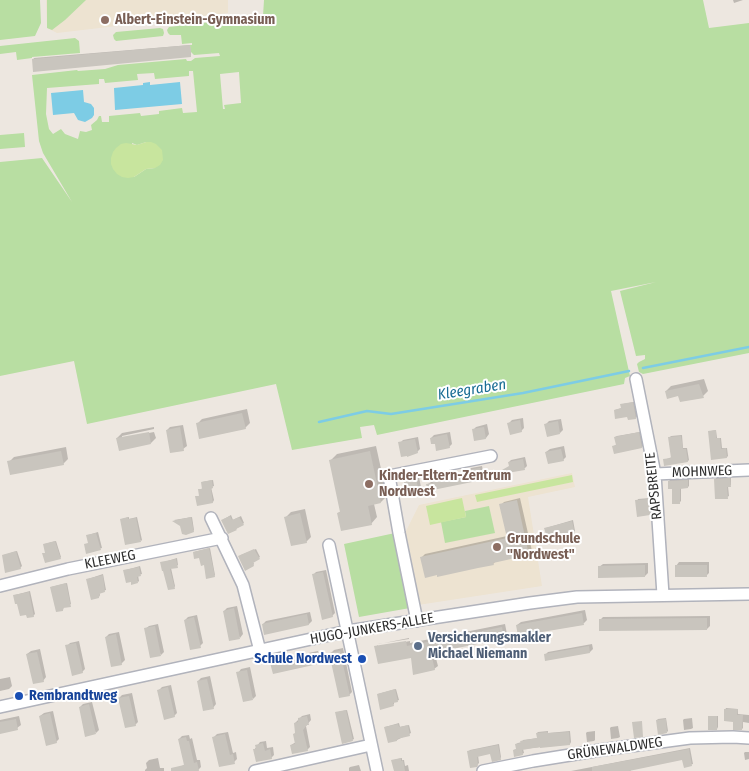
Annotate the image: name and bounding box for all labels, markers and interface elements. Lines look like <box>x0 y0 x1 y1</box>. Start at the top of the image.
place label: Albert-Einstein-Gymnasium <box>115 12 275 28</box>
marker: Albert-Einstein-Gymnasium <box>99 14 111 26</box>
water label: Kleegraben <box>436 376 508 404</box>
street label: RAPSBREITE <box>642 452 666 520</box>
street label: MOHNWEG <box>671 463 733 481</box>
place label: Kinder-Eltern-Zentrum Nordwest <box>379 468 511 501</box>
marker: Kinder-Eltern-Zentrum Nordwest <box>363 478 375 490</box>
place label: Grundschule "Nordwest" <box>507 531 580 564</box>
marker: Grundschule "Nordwest" <box>491 541 503 553</box>
street label: KLEEWEG <box>83 547 137 573</box>
street label: HUGO-JUNKERS-ALLEE <box>309 610 435 648</box>
place label: Versicherungsmakler Michael Niemann <box>428 630 551 662</box>
marker: Versicherungsmakler Michael Niemann <box>412 640 424 652</box>
place label: Schule Nordwest <box>254 651 352 667</box>
marker: Schule Nordwest <box>356 653 368 665</box>
place label: Rembrandtweg <box>29 688 117 704</box>
marker: Rembrandtweg <box>13 690 25 702</box>
street label: GRÜNEWALDWEG <box>566 734 664 764</box>

